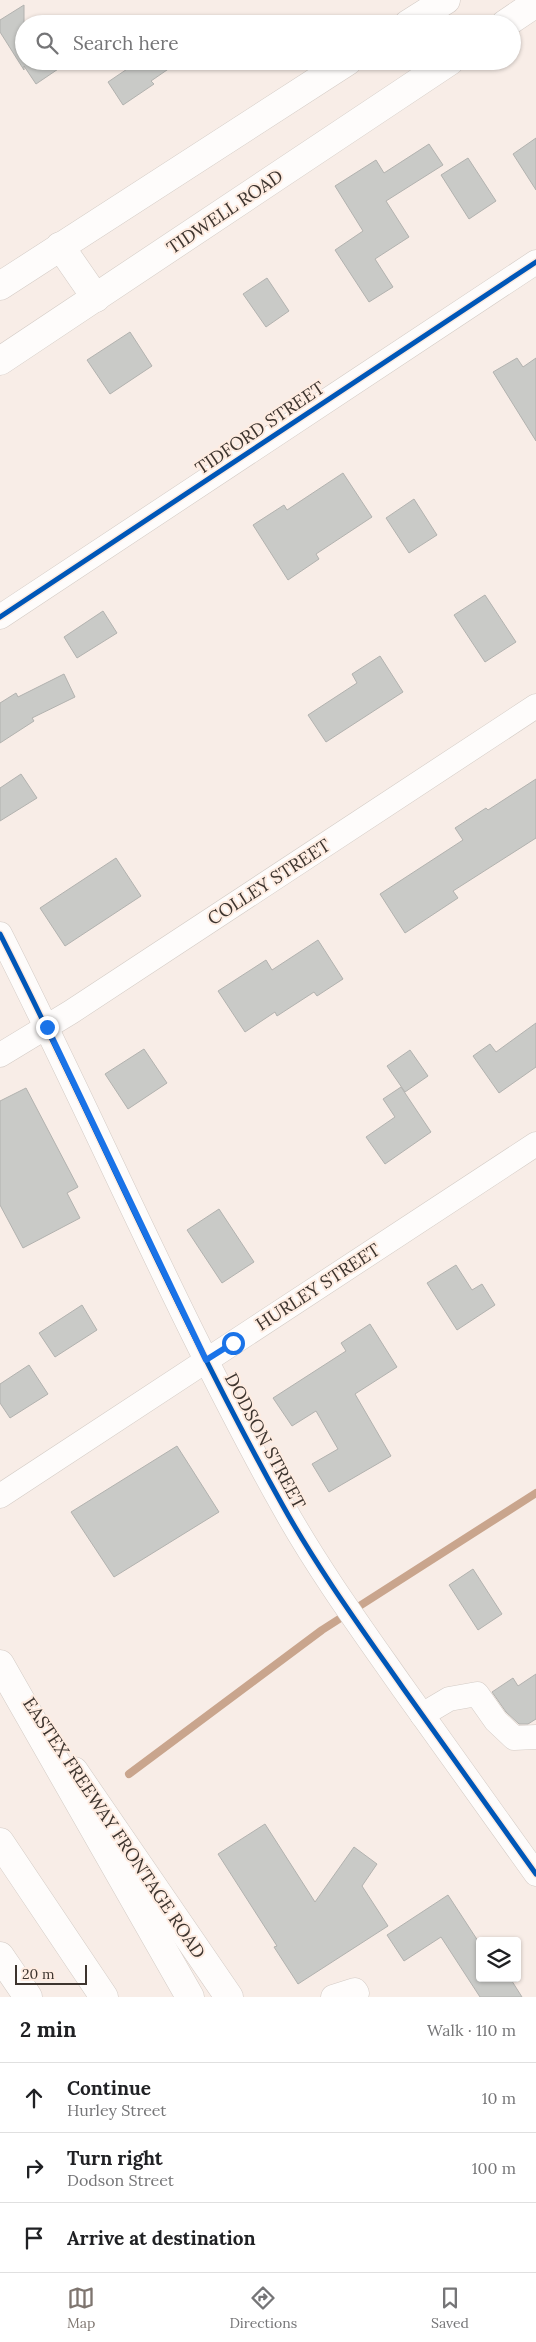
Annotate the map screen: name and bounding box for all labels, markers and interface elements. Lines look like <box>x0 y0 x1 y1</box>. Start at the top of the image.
search box <box>15 15 521 70</box>
icon: search <box>33 29 61 57</box>
text: Search here <box>73 31 179 55</box>
street label: TIDWELL ROAD <box>162 164 287 259</box>
street label: TIDFORD STREET <box>191 376 329 479</box>
street label: COLLEY STREET <box>203 833 335 930</box>
route end <box>36 1016 59 1039</box>
street label: HURLEY STREET <box>251 1238 385 1335</box>
route start <box>222 1332 245 1355</box>
street label: DODSON STREET <box>220 1369 311 1513</box>
street label: EASTEX FREEWAY FRONTAGE ROAD <box>18 1693 211 1963</box>
map controls <box>476 1937 521 1982</box>
button: layers <box>476 1937 521 1982</box>
scale bar <box>15 1962 88 1985</box>
text: 20 m <box>22 1965 54 1983</box>
text: 2 min <box>20 2016 76 2043</box>
text: Walk · 110 m <box>427 2020 516 2040</box>
text: Continue <box>67 2076 151 2100</box>
icon: ahead <box>20 2084 48 2112</box>
text: 10 m <box>482 2088 516 2108</box>
text: Hurley Street <box>67 2100 167 2120</box>
text: Turn right <box>67 2146 163 2170</box>
icon: right <box>20 2154 48 2182</box>
text: 100 m <box>472 2158 516 2178</box>
text: Dodson Street <box>67 2170 174 2190</box>
icon: arrive <box>20 2224 48 2252</box>
text: Arrive at destination <box>67 2226 256 2250</box>
tab: Map <box>67 2284 95 2332</box>
tab: Directions <box>229 2284 297 2332</box>
tab: Saved <box>431 2284 469 2332</box>

